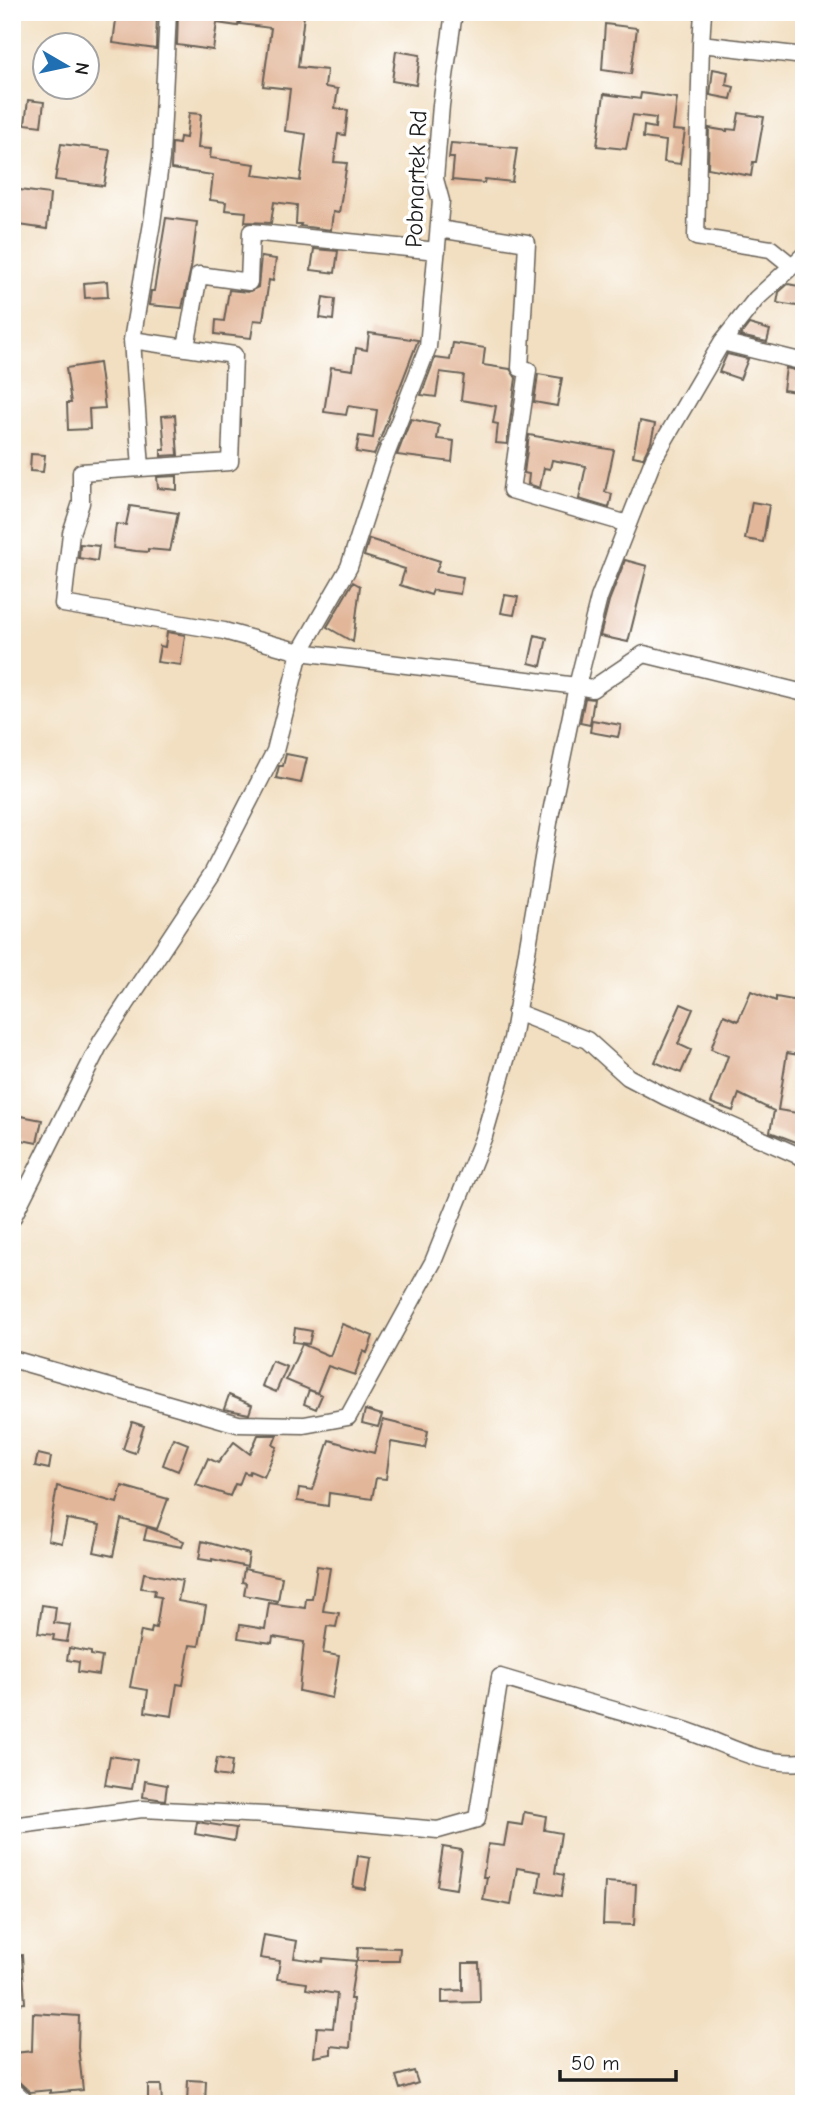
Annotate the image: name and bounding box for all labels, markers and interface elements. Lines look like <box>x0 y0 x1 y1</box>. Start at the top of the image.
north arrow <box>32 32 102 102</box>
text: N <box>70 61 94 76</box>
street label: Pobnartek Rd <box>400 110 432 248</box>
scale bar <box>560 2039 676 2083</box>
text: 50 m <box>571 2051 620 2075</box>

